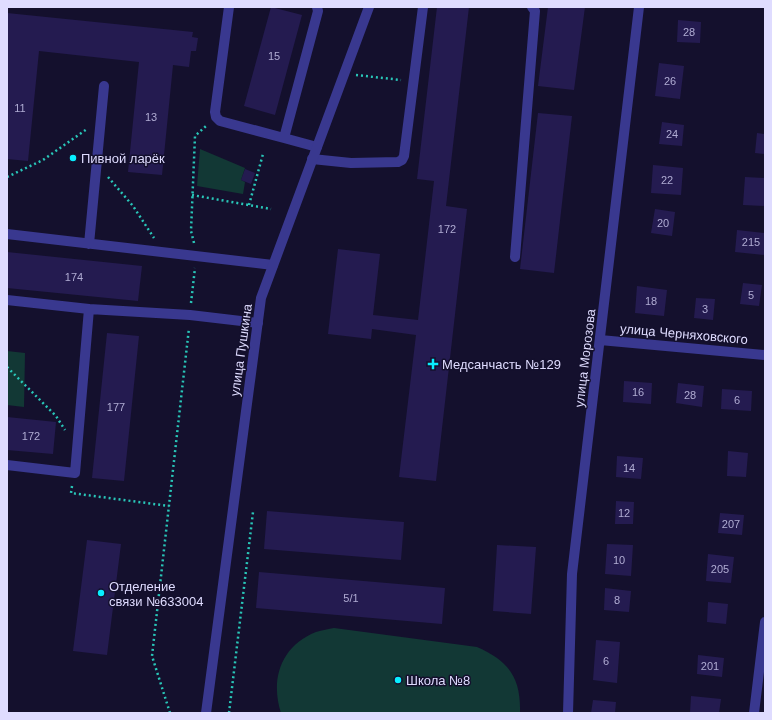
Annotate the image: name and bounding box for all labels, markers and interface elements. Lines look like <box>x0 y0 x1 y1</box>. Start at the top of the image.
house number: 28 <box>683 26 695 38</box>
house number: 15 <box>268 50 280 62</box>
house number: 26 <box>664 75 676 87</box>
house number: 11 <box>14 102 26 114</box>
house number: 13 <box>145 111 157 123</box>
house number: 24 <box>666 128 678 140</box>
place label: Пивной ларёк <box>81 151 165 166</box>
marker: Пивной ларёк <box>68 153 78 163</box>
house number: 22 <box>661 174 673 186</box>
house number: 20 <box>657 217 669 229</box>
house number: 172 <box>438 223 456 235</box>
house number: 215 <box>742 236 760 248</box>
house number: 174 <box>65 271 83 283</box>
house number: 5 <box>748 289 754 301</box>
house number: 18 <box>645 295 657 307</box>
street label: улица Пушкина <box>227 302 255 397</box>
house number: 3 <box>702 303 708 315</box>
street label: улица Морозова <box>572 307 599 408</box>
street label: улица Черняховского <box>619 321 749 347</box>
place label: Медсанчасть №129 <box>442 357 561 372</box>
marker: Медсанчасть №129 <box>427 358 439 370</box>
house number: 16 <box>632 386 644 398</box>
house number: 28 <box>684 389 696 401</box>
house number: 6 <box>734 394 740 406</box>
house number: 177 <box>107 401 125 413</box>
house number: 172 <box>22 430 40 442</box>
house number: 14 <box>623 462 635 474</box>
house number: 12 <box>618 507 630 519</box>
house number: 207 <box>722 518 740 530</box>
house number: 10 <box>613 554 625 566</box>
house number: 205 <box>711 563 729 575</box>
place label: Отделение связи №633004 <box>109 579 203 609</box>
marker: Отделение связи №633004 <box>96 588 106 598</box>
house number: 5/1 <box>343 592 359 604</box>
house number: 8 <box>614 594 620 606</box>
house number: 6 <box>603 655 609 667</box>
house number: 201 <box>701 660 719 672</box>
place label: Школа №8 <box>406 673 470 688</box>
marker: Школа №8 <box>393 675 403 685</box>

